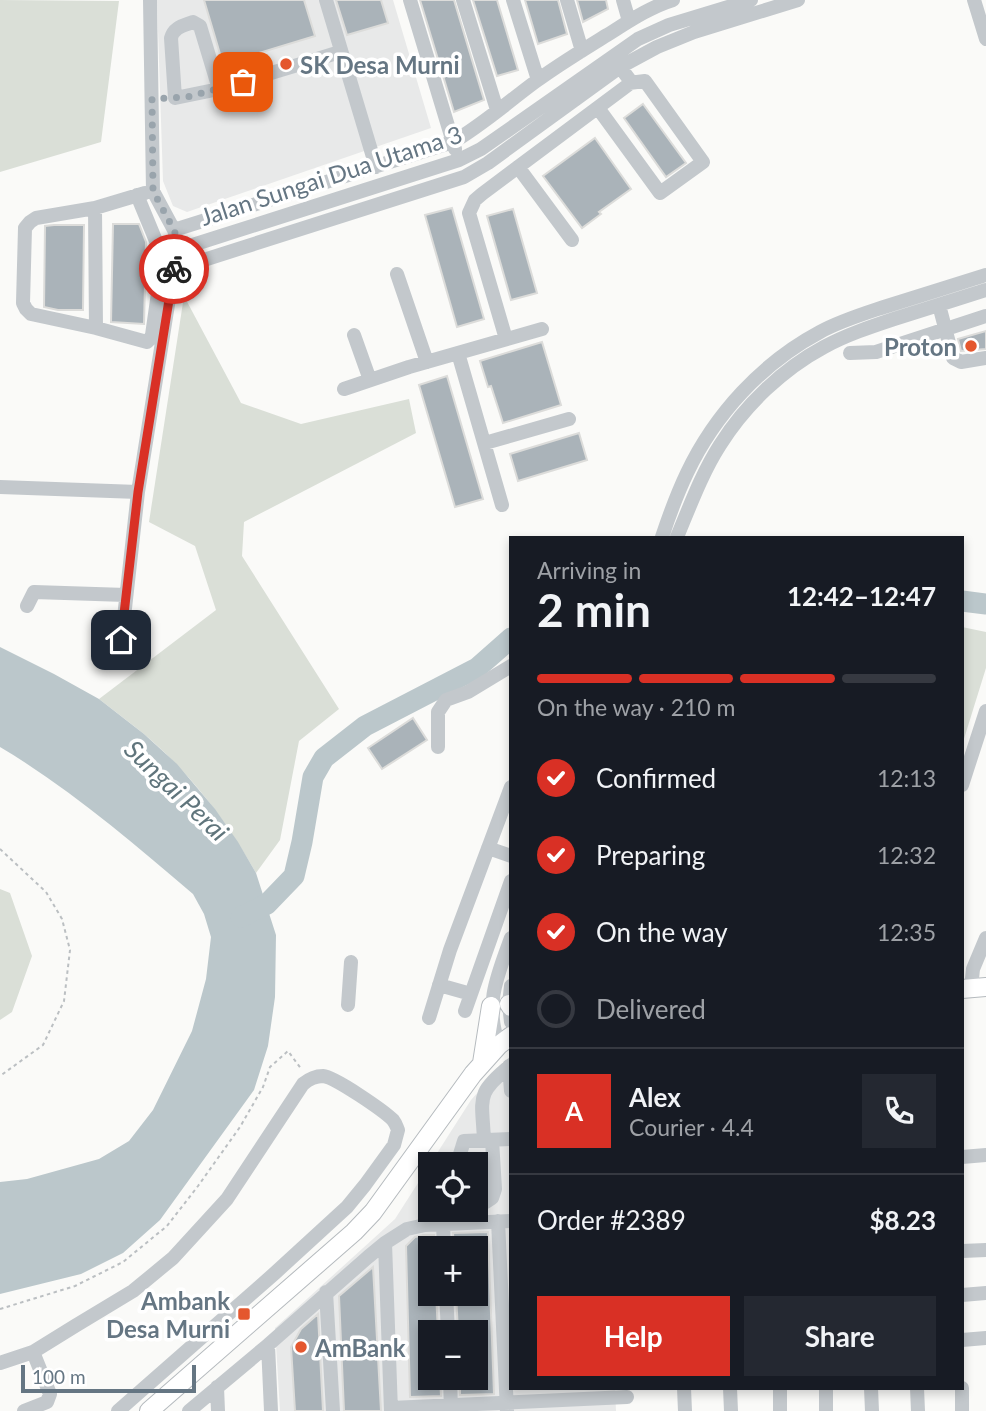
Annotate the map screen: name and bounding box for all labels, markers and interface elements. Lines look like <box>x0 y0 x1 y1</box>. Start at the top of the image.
place label: SK Desa Murni <box>300 50 460 79</box>
pin <box>213 52 273 112</box>
marker: SK Desa Murni <box>278 56 294 72</box>
icon: bag <box>224 63 262 101</box>
street label: Jalan Sungai Dua Utama 3 <box>196 119 466 231</box>
courier <box>139 234 209 304</box>
icon: bike <box>155 250 193 288</box>
place label: Proton <box>884 332 957 361</box>
marker: Proton <box>963 338 979 354</box>
text: Arriving in <box>537 556 641 584</box>
text: 12:42–12:47 <box>787 580 936 612</box>
text: 2 min <box>537 582 651 637</box>
pin <box>91 610 151 670</box>
icon: home <box>102 621 140 659</box>
text: On the way · 210 m <box>537 693 736 721</box>
water label: Sungai Perai <box>118 733 236 847</box>
icon: check <box>537 759 575 797</box>
text: Confirmed <box>596 762 716 794</box>
text: 12:13 <box>877 764 936 792</box>
icon: check <box>537 836 575 874</box>
text: Preparing <box>596 839 705 871</box>
text: 12:32 <box>877 841 936 869</box>
icon: check <box>537 913 575 951</box>
text: On the way <box>596 916 728 948</box>
text: 12:35 <box>877 918 936 946</box>
text: Delivered <box>596 993 706 1025</box>
button: phone <box>862 1074 936 1148</box>
text: Alex <box>629 1081 681 1113</box>
text: A <box>565 1095 583 1127</box>
text: Courier · 4.4 <box>629 1113 754 1141</box>
map controls <box>418 1152 488 1390</box>
button: locate <box>418 1152 488 1222</box>
text: Order #2389 <box>537 1204 686 1236</box>
text: $8.23 <box>870 1204 936 1236</box>
button: + <box>418 1236 488 1306</box>
place label: Ambank Desa Murni <box>106 1286 230 1343</box>
button: Help <box>537 1296 730 1376</box>
button: Share <box>744 1296 936 1376</box>
marker: Ambank Desa Murni <box>236 1306 252 1322</box>
button: − <box>418 1320 488 1390</box>
place label: AmBank <box>314 1333 406 1362</box>
marker: AmBank <box>293 1339 309 1355</box>
scale bar <box>21 1362 196 1394</box>
text: 100 m <box>32 1365 86 1388</box>

